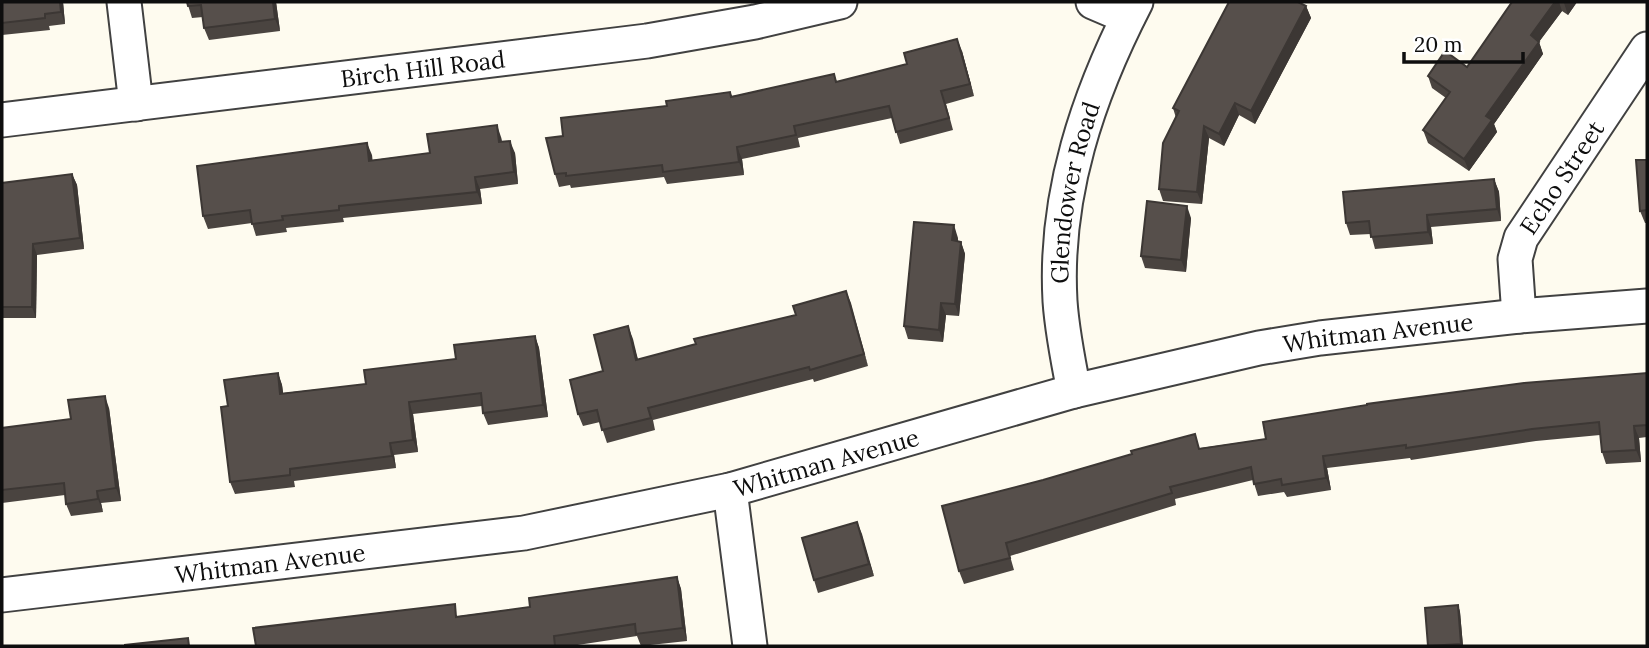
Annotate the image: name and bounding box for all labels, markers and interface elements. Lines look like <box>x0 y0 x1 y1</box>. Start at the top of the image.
scale bar <box>1404 21 1523 65</box>
text: 20 m <box>1414 31 1463 58</box>
street label: Birch Hill Road <box>339 43 507 94</box>
street label: Glendower Road <box>1044 97 1106 284</box>
street label: Echo Street <box>1512 114 1611 240</box>
street label: Whitman Avenue <box>1280 306 1475 359</box>
street label: Whitman Avenue <box>730 421 922 504</box>
street label: Whitman Avenue <box>173 536 367 590</box>

